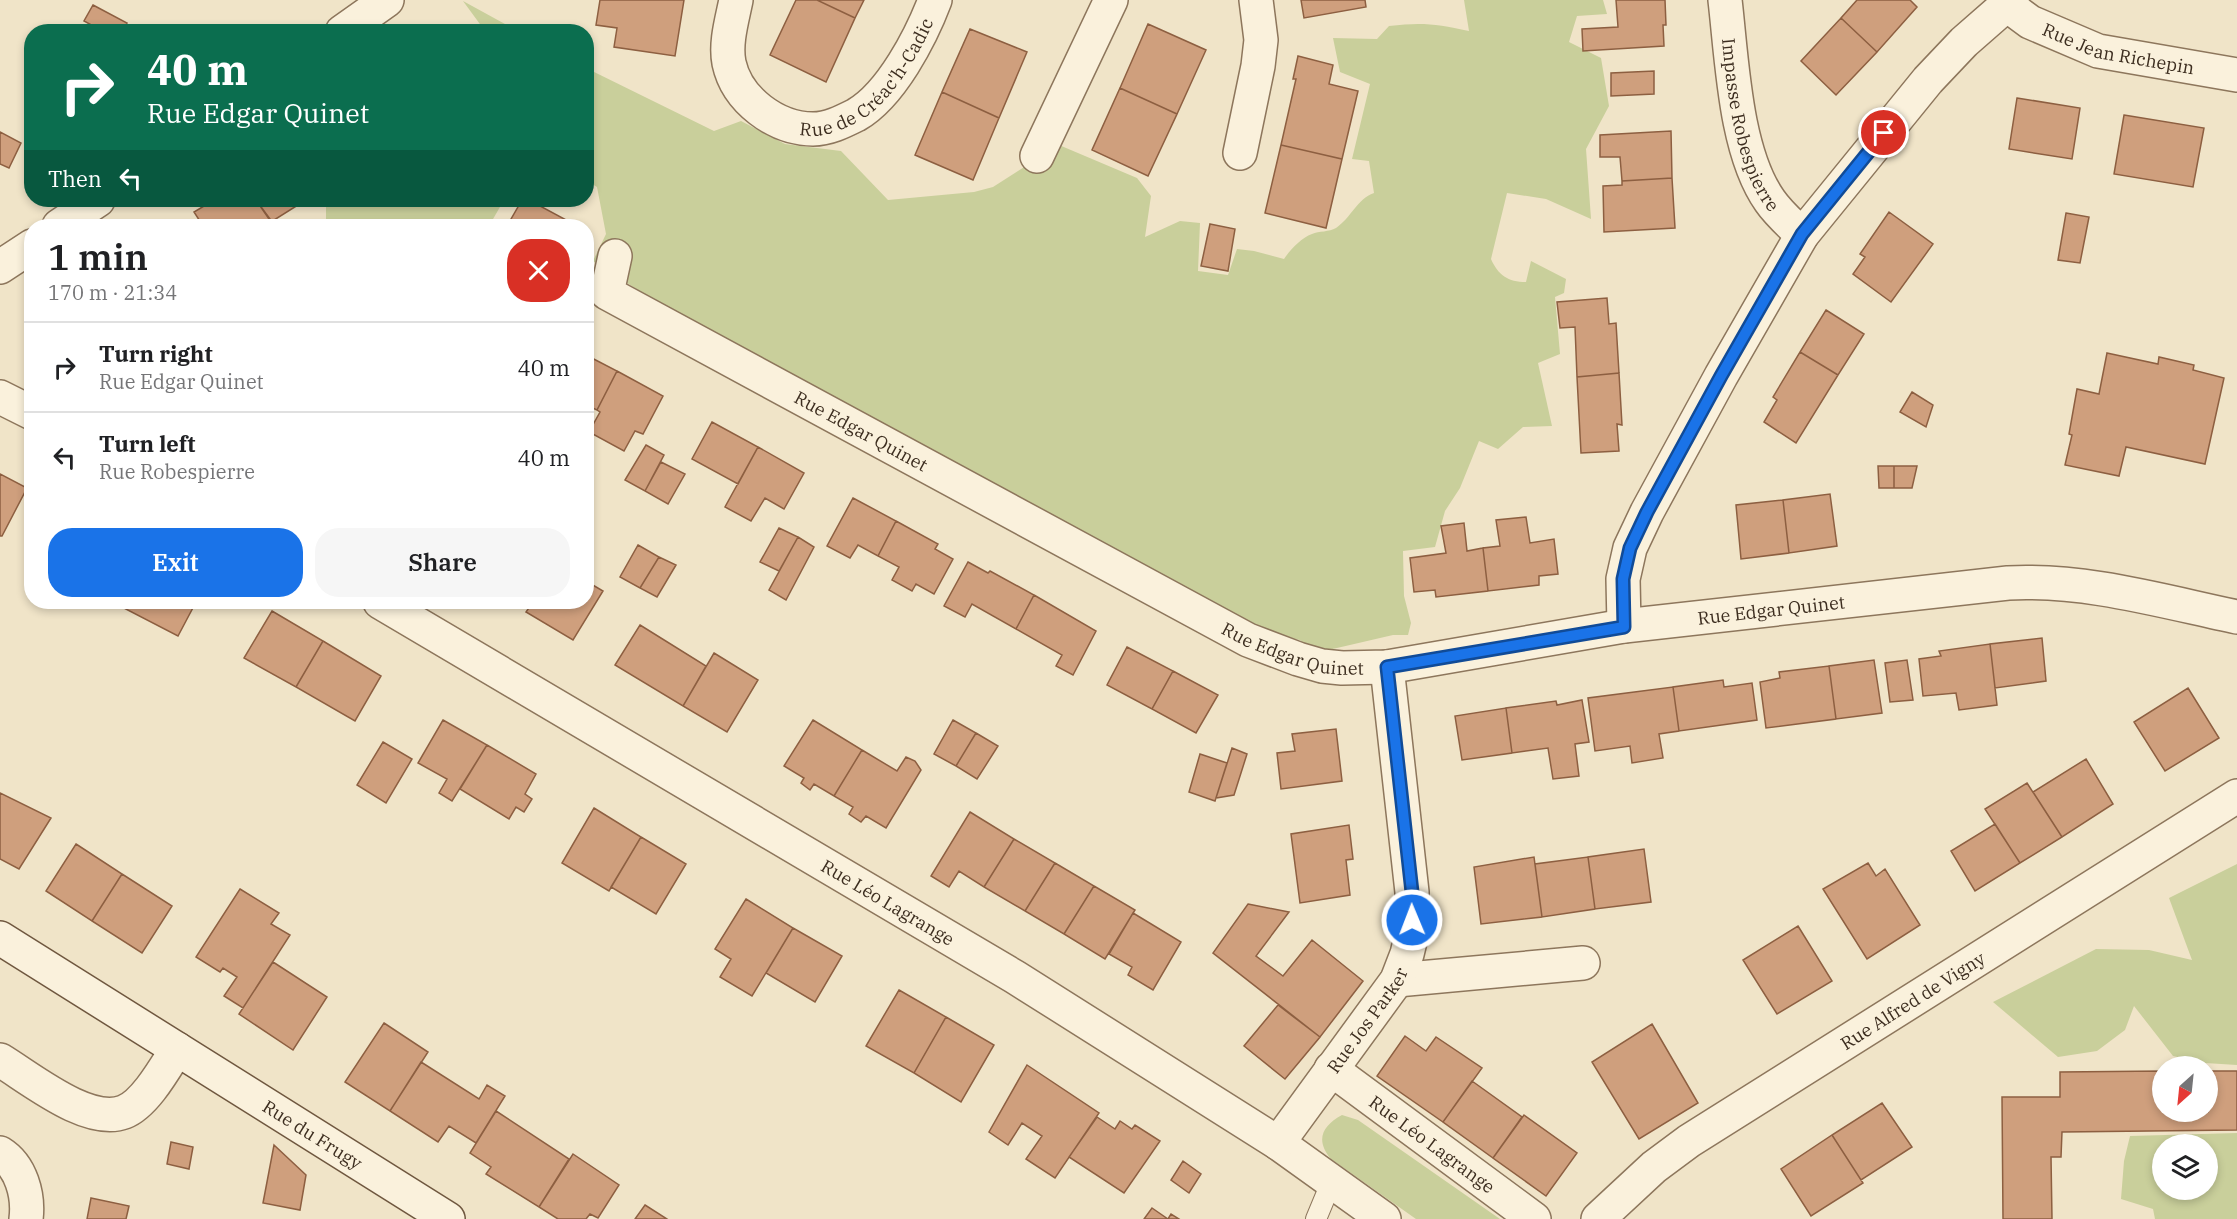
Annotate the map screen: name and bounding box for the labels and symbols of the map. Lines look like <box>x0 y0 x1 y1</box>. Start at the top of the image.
street label: Rue de Créac'h-Cadic <box>798 14 938 141</box>
street label: Rue Jean Richepin <box>2039 17 2196 79</box>
street label: Impasse Robespierre <box>1717 37 1785 216</box>
pin <box>1858 107 1909 158</box>
street label: Rue Edgar Quinet <box>791 385 932 476</box>
street label: Rue Edgar Quinet <box>1696 590 1846 629</box>
street label: Rue Edgar Quinet <box>1218 617 1364 680</box>
street label: Rue Léo Lagrange <box>817 854 959 950</box>
position arrow <box>1380 888 1444 952</box>
street label: Rue Alfred de Vigny <box>1836 946 1989 1054</box>
street label: Rue Jos Parker <box>1322 964 1412 1077</box>
north arrow <box>2152 1056 2218 1122</box>
street label: Rue Léo Lagrange <box>1365 1090 1500 1198</box>
street label: Rue du Frugy <box>259 1094 367 1174</box>

